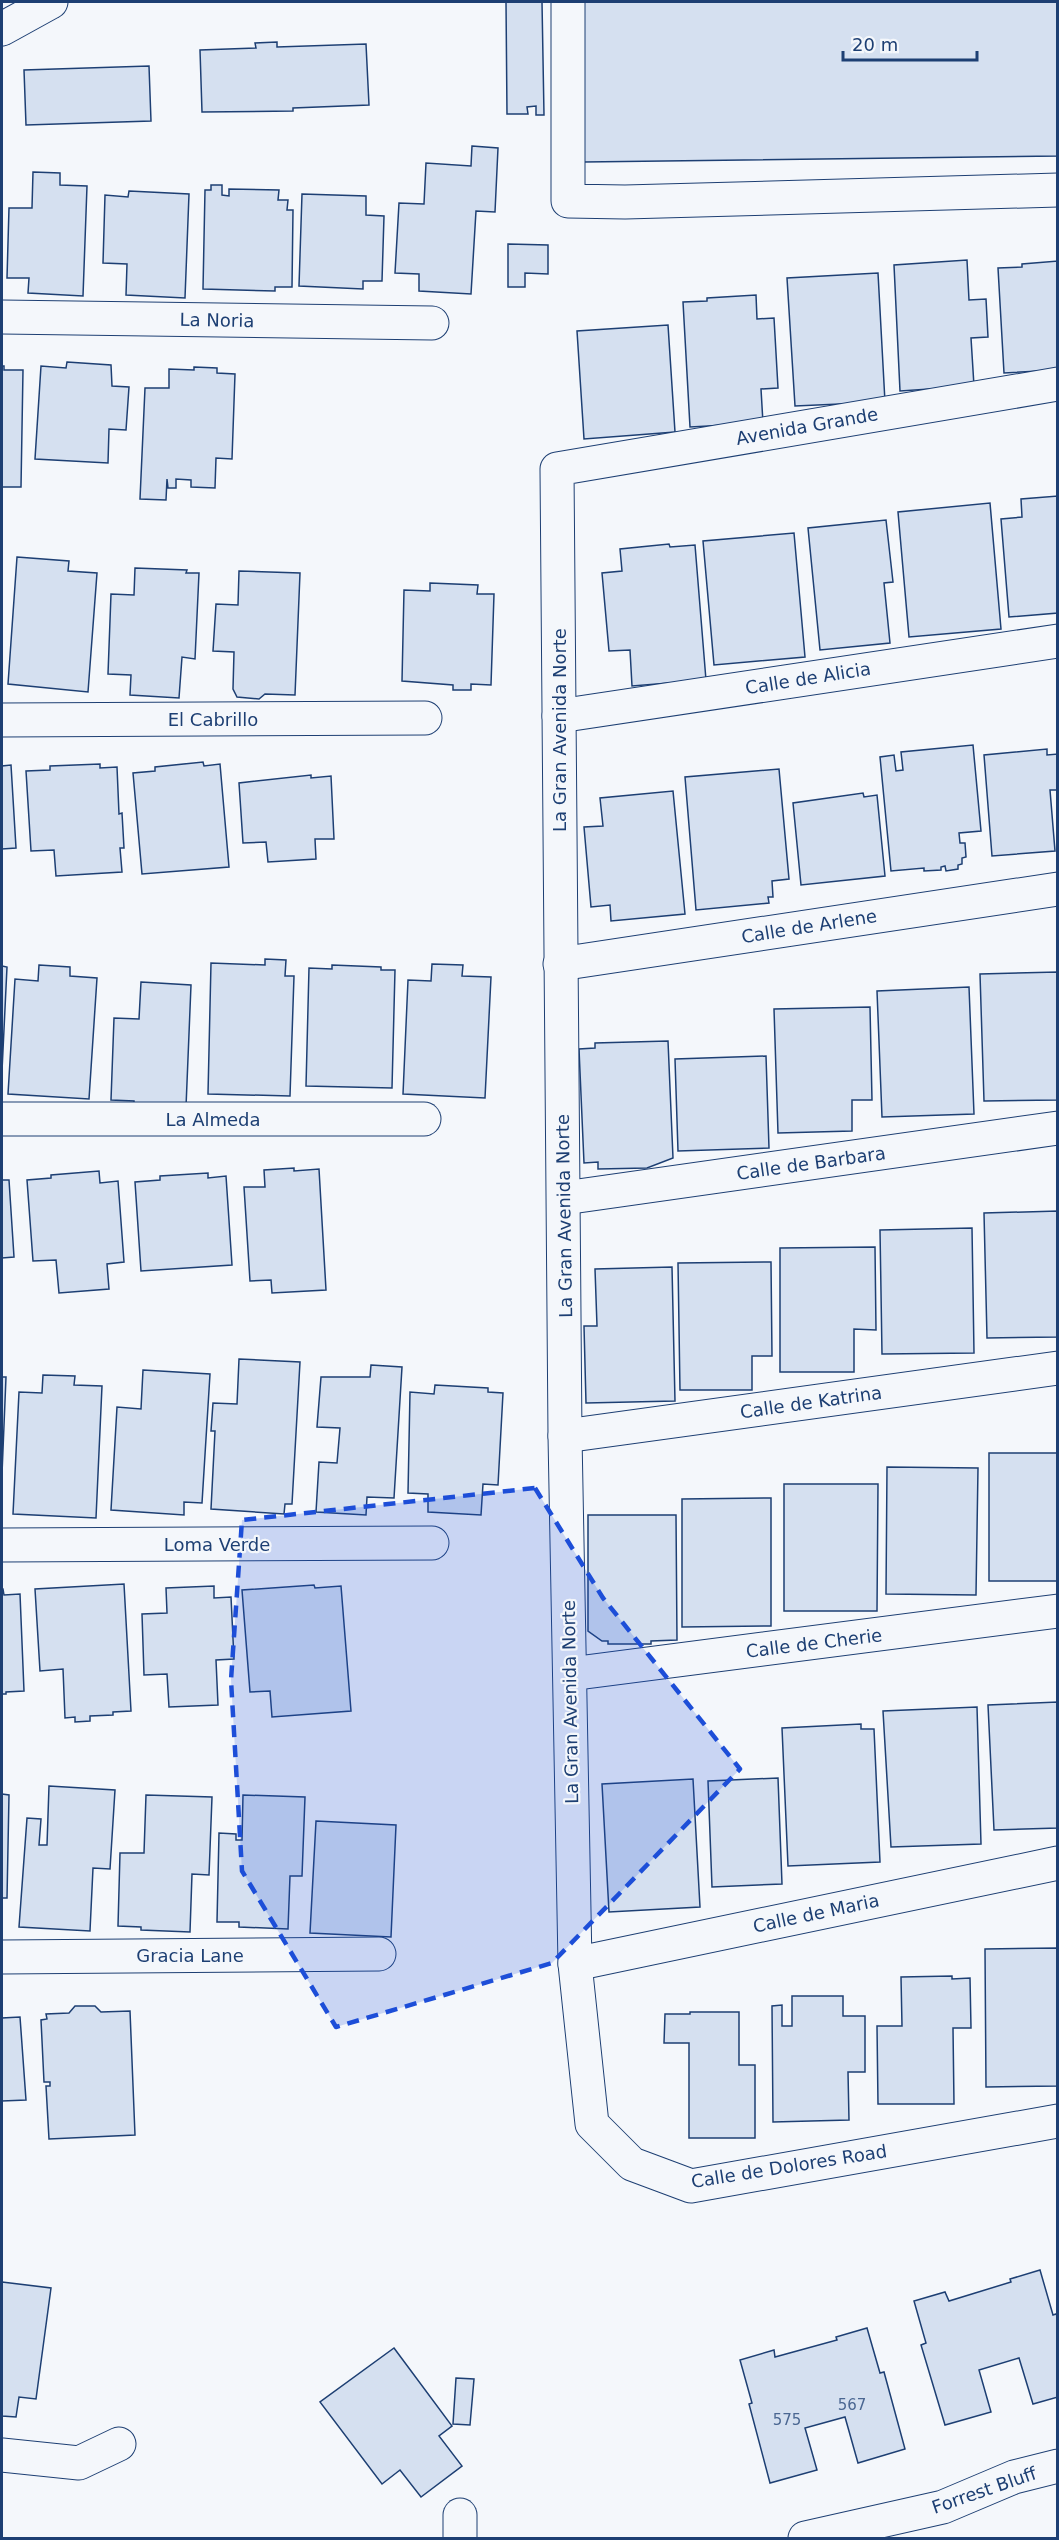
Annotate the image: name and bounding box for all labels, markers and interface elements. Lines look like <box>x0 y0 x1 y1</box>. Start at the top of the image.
scale bar <box>843 24 976 62</box>
text: 20 m <box>852 34 898 55</box>
street label: La Noria <box>179 309 255 331</box>
street label: Avenida Grande <box>734 403 880 449</box>
street label: La Gran Avenida Norte <box>549 628 570 832</box>
street label: Calle de Alicia <box>744 658 872 698</box>
street label: El Cabrillo <box>168 709 258 730</box>
street label: Calle de Arlene <box>740 905 878 947</box>
street label: La Almeda <box>165 1109 261 1130</box>
street label: La Gran Avenida Norte <box>552 1114 576 1318</box>
street label: Calle de Barbara <box>735 1142 887 1184</box>
street label: Calle de Katrina <box>739 1382 883 1422</box>
street label: Loma Verde <box>164 1534 270 1555</box>
street label: La Gran Avenida Norte <box>558 1600 582 1804</box>
street label: Calle de Cherie <box>745 1624 883 1662</box>
street label: Calle de Maria <box>751 1889 881 1937</box>
street label: Gracia Lane <box>136 1945 244 1966</box>
street label: Calle de Dolores Road <box>690 2140 888 2192</box>
house number: 567 <box>838 2396 866 2414</box>
house number: 575 <box>773 2411 801 2429</box>
street label: Forrest Bluff <box>929 2462 1040 2518</box>

